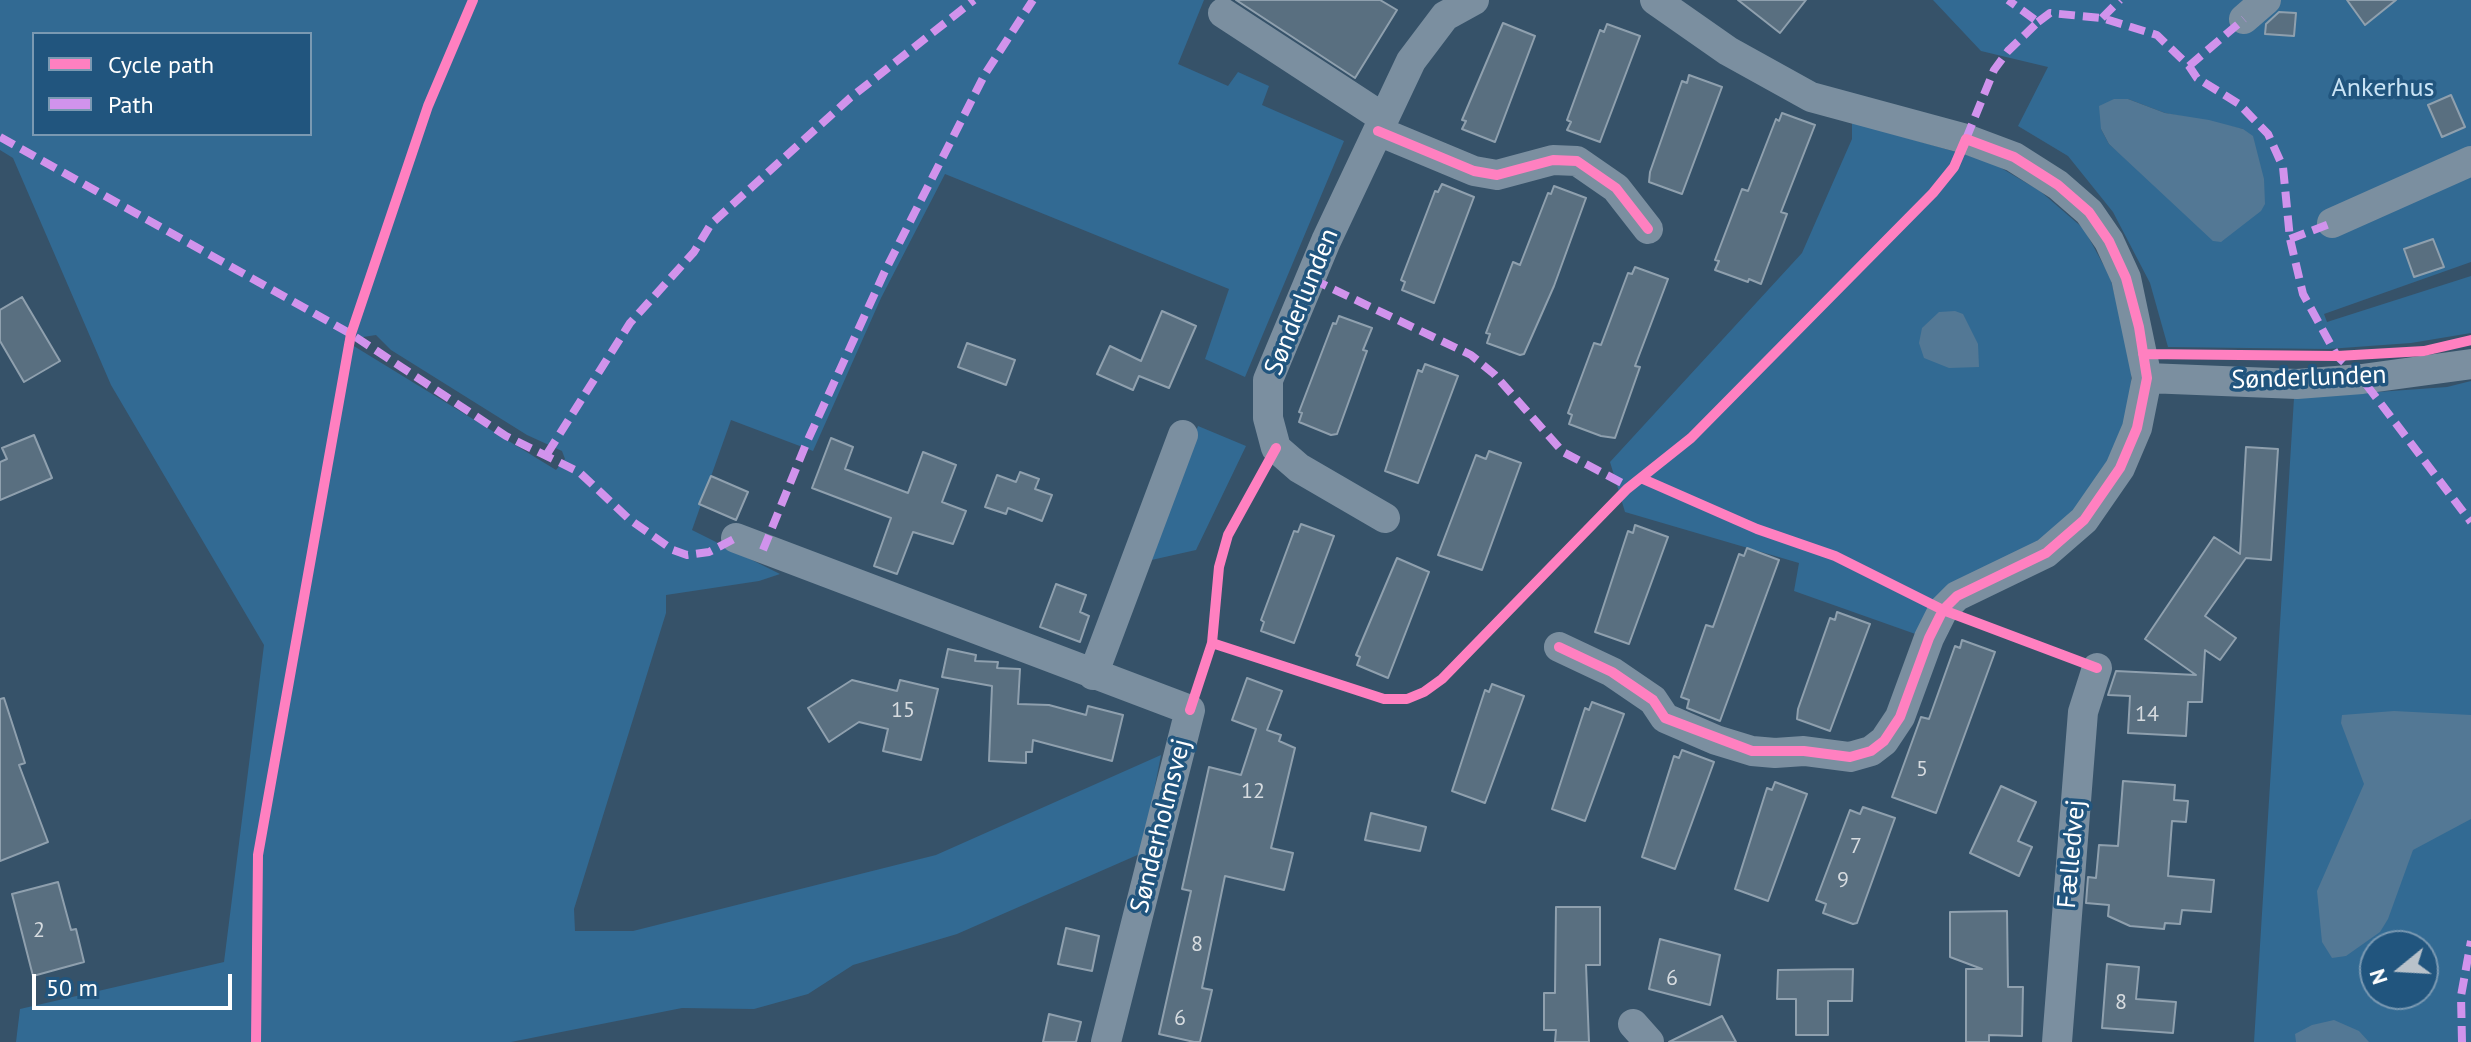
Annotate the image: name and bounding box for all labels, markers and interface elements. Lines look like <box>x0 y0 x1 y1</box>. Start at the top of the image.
legend <box>32 32 312 136</box>
text: Cycle path <box>108 49 214 80</box>
park label: Ankerhus <box>2332 73 2434 105</box>
text: Path <box>108 89 154 120</box>
street label: Sønderlunden <box>1258 224 1346 380</box>
street label: Sønderlunden <box>2231 360 2387 396</box>
house number: 15 <box>891 698 915 724</box>
house number: 14 <box>2135 702 2159 728</box>
street label: Sønderholmsvej <box>1124 736 1198 916</box>
house number: 5 <box>1916 757 1928 783</box>
house number: 12 <box>1241 779 1265 805</box>
street label: Fælledvej <box>2052 798 2092 910</box>
house number: 7 <box>1850 834 1862 860</box>
house number: 9 <box>1837 868 1849 894</box>
house number: 2 <box>33 918 45 944</box>
north arrow <box>2359 930 2439 1010</box>
house number: 8 <box>1191 932 1203 958</box>
scale bar <box>36 958 236 1008</box>
house number: 6 <box>1666 966 1678 992</box>
text: N <box>2363 966 2394 988</box>
text: 50 m <box>46 972 98 1003</box>
house number: 8 <box>2115 990 2127 1016</box>
house number: 6 <box>1174 1006 1186 1032</box>

